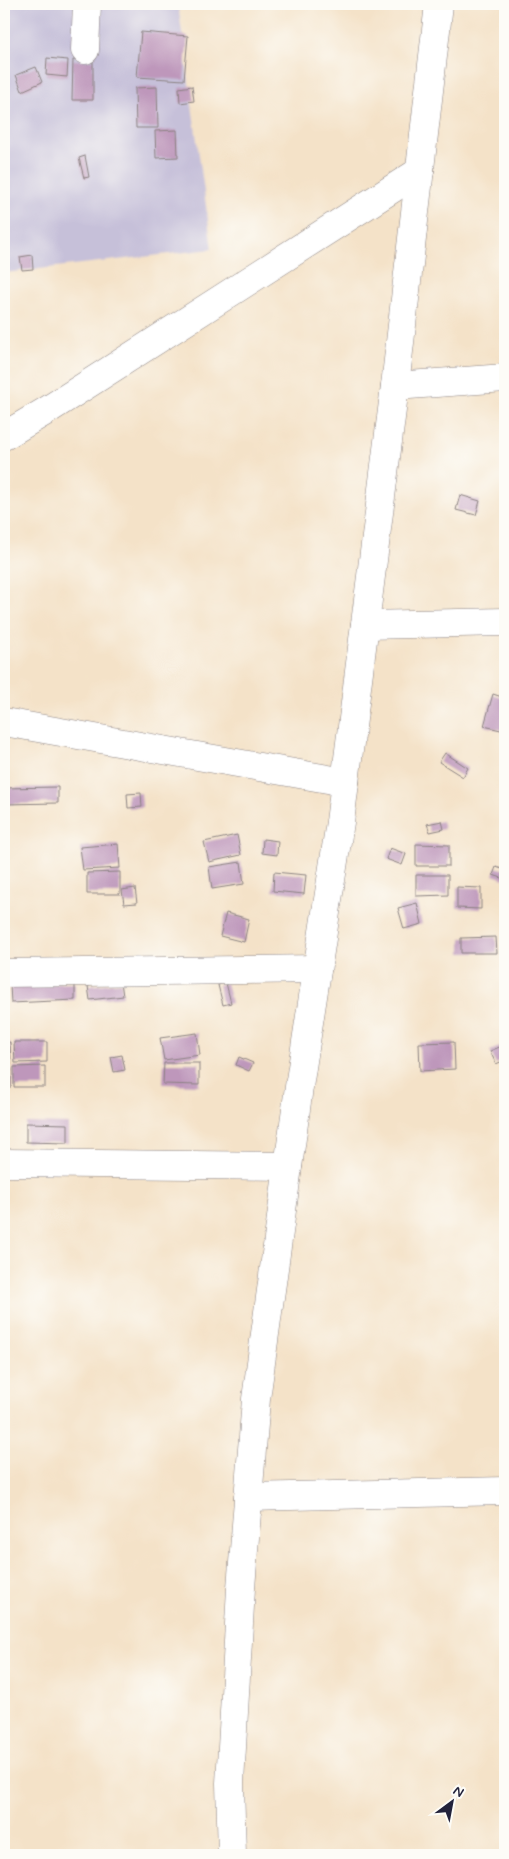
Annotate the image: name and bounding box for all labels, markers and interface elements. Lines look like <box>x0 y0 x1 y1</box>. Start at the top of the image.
north arrow <box>426 1776 476 1826</box>
text: N <box>450 1782 467 1802</box>

